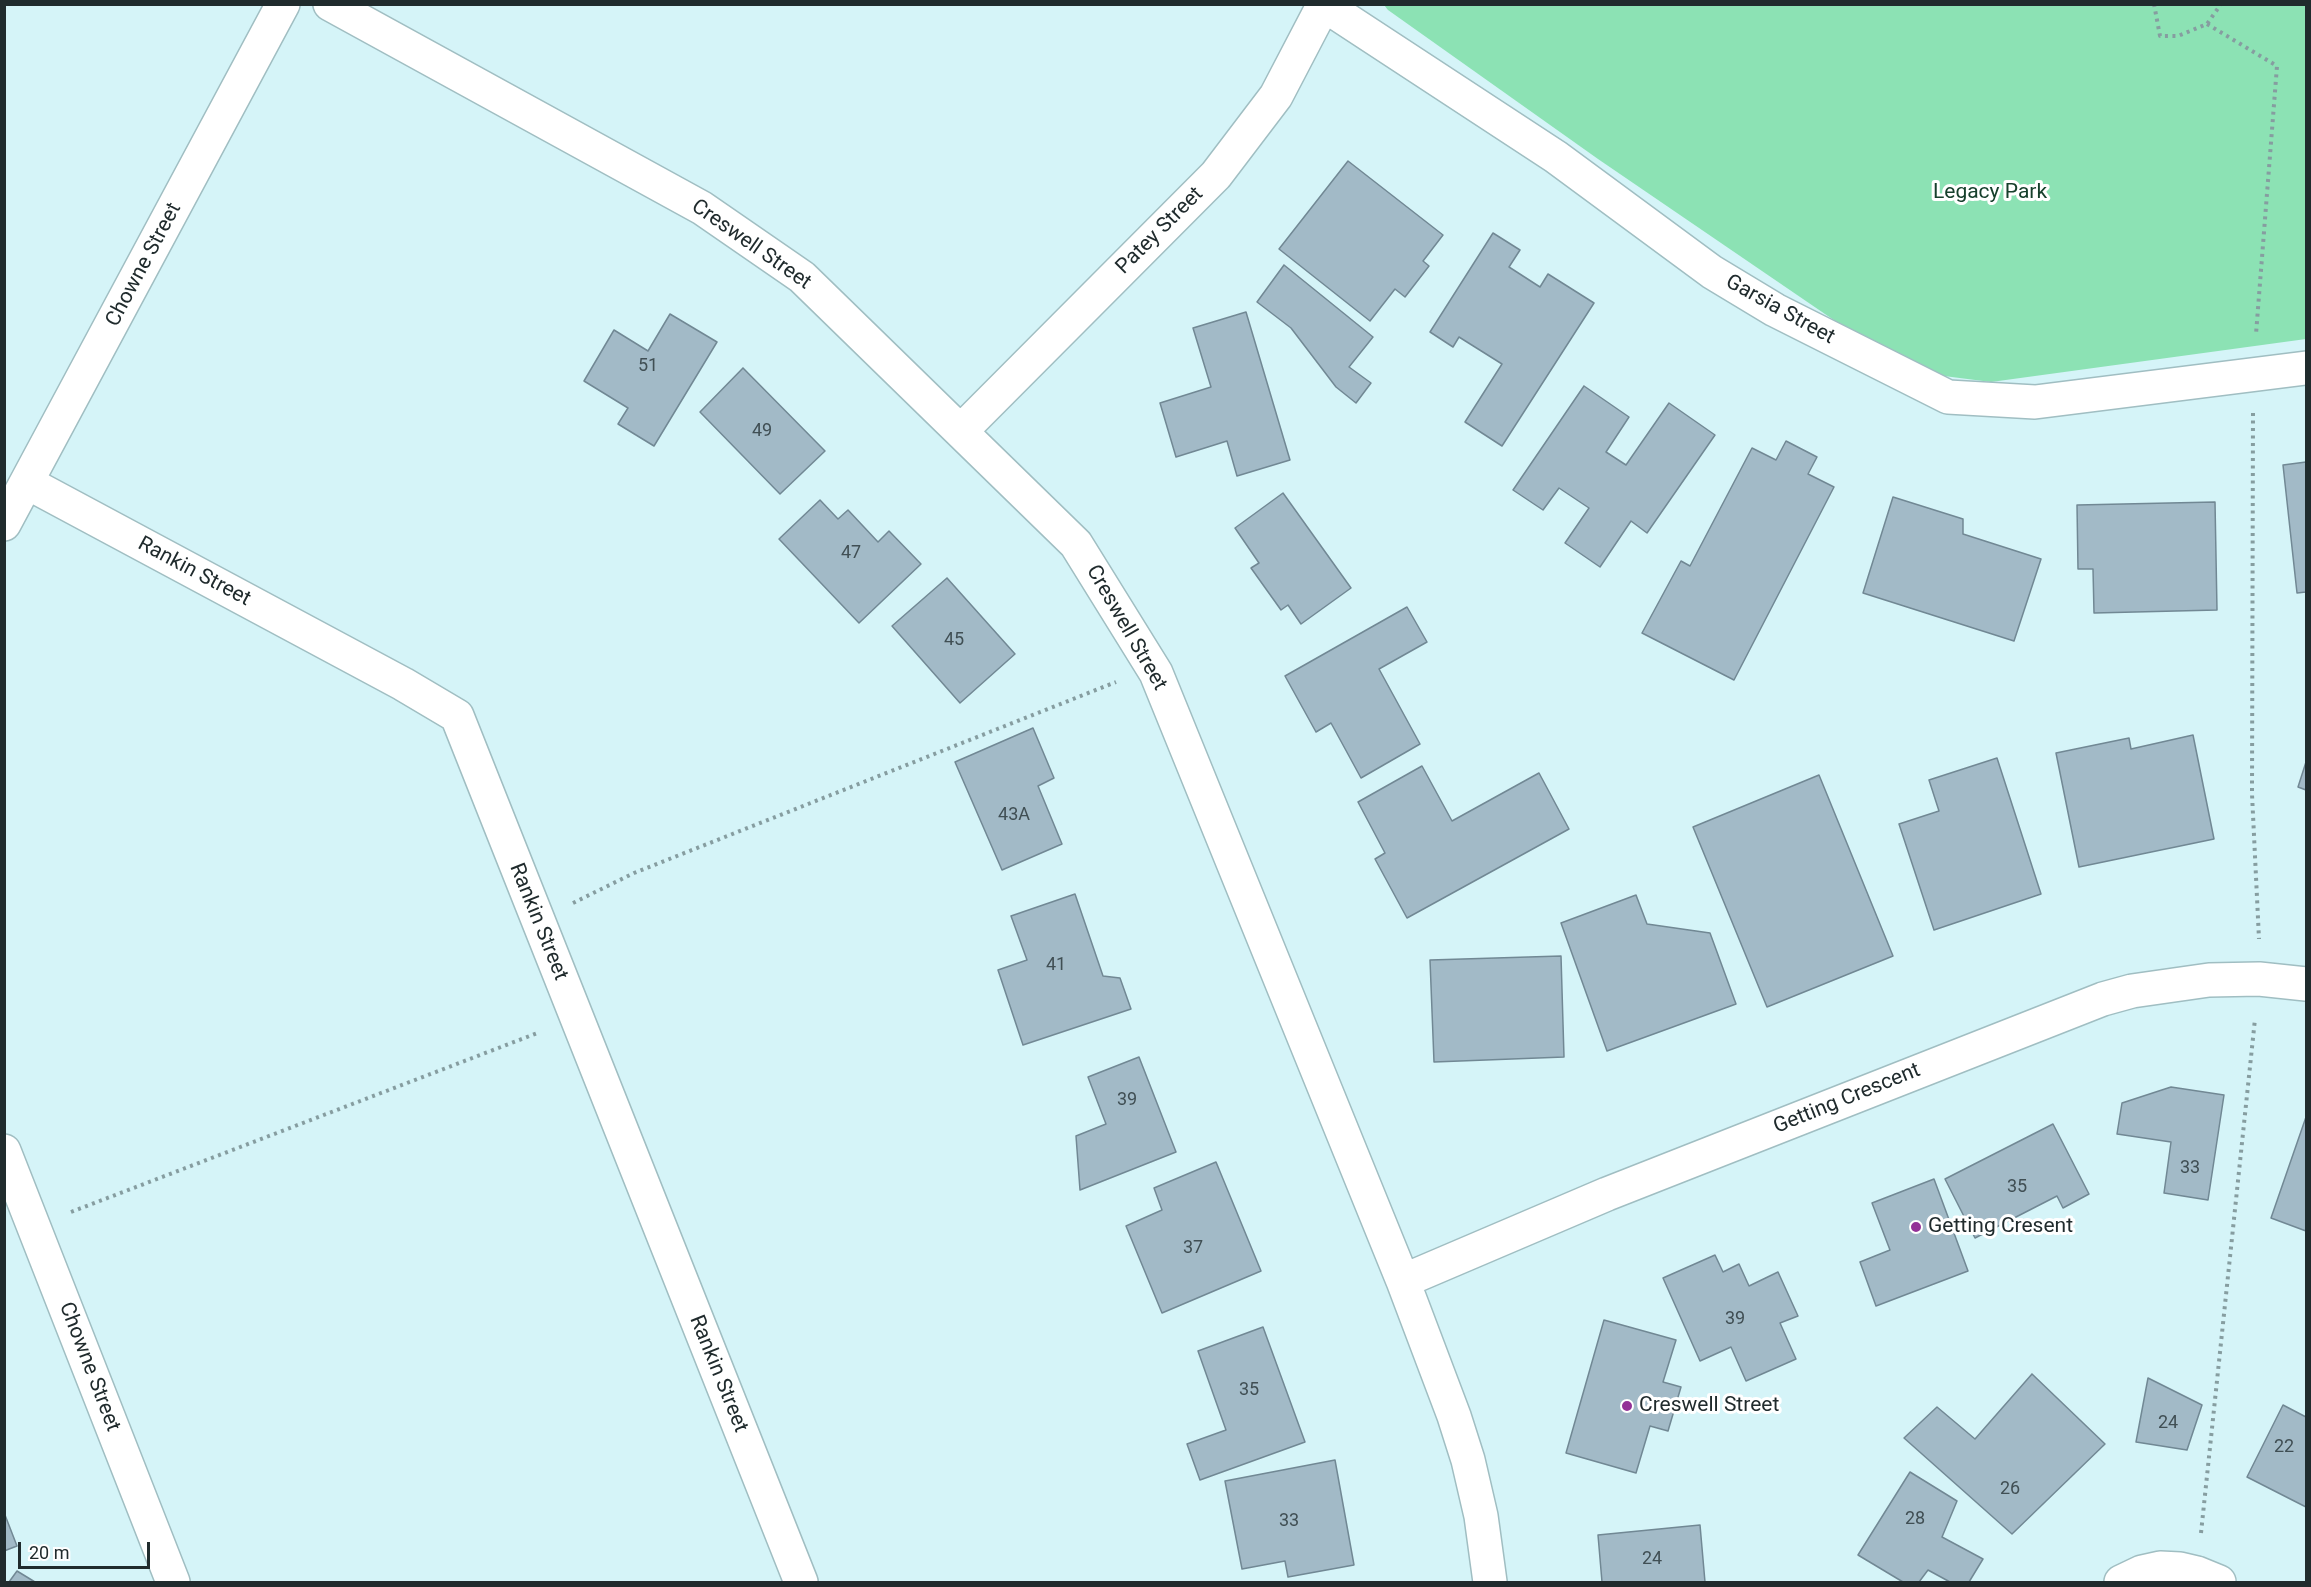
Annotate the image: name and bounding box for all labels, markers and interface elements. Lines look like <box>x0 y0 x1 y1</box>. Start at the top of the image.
park label: Legacy Park <box>1933 180 2047 206</box>
street label: Patey Street <box>1111 182 1209 280</box>
street label: Creswell Street <box>686 194 816 296</box>
street label: Chowne Street <box>101 199 187 331</box>
street label: Garsia Street <box>1721 270 1839 350</box>
house number: 51 <box>638 355 658 377</box>
house number: 49 <box>752 420 772 442</box>
street label: Rankin Street <box>133 532 255 612</box>
house number: 47 <box>841 542 861 564</box>
street label: Creswell Street <box>1080 561 1172 695</box>
house number: 45 <box>944 629 964 651</box>
house number: 43A <box>998 804 1030 826</box>
street label: Rankin Street <box>503 860 573 984</box>
house number: 41 <box>1046 954 1066 976</box>
street label: Getting Crescent <box>1770 1058 1924 1140</box>
house number: 39 <box>1117 1089 1137 1111</box>
house number: 33 <box>2180 1157 2200 1179</box>
house number: 35 <box>2007 1176 2027 1198</box>
place label: Getting Cresent <box>1928 1214 2073 1240</box>
marker: Getting Cresent <box>1909 1220 1923 1234</box>
house number: 37 <box>1183 1237 1203 1259</box>
street label: Chowne Street <box>53 1299 125 1435</box>
house number: 39 <box>1725 1308 1745 1330</box>
street label: Rankin Street <box>683 1312 753 1436</box>
house number: 35 <box>1239 1379 1259 1401</box>
place label: Creswell Street <box>1639 1393 1779 1419</box>
marker: Creswell Street <box>1620 1399 1634 1413</box>
house number: 24 <box>2158 1412 2178 1434</box>
house number: 22 <box>2274 1436 2294 1458</box>
house number: 26 <box>2000 1478 2020 1500</box>
house number: 28 <box>1905 1508 1925 1530</box>
house number: 33 <box>1279 1510 1299 1532</box>
scale bar <box>21 1530 153 1568</box>
text: 20 m <box>29 1542 69 1563</box>
house number: 24 <box>1642 1548 1662 1570</box>

